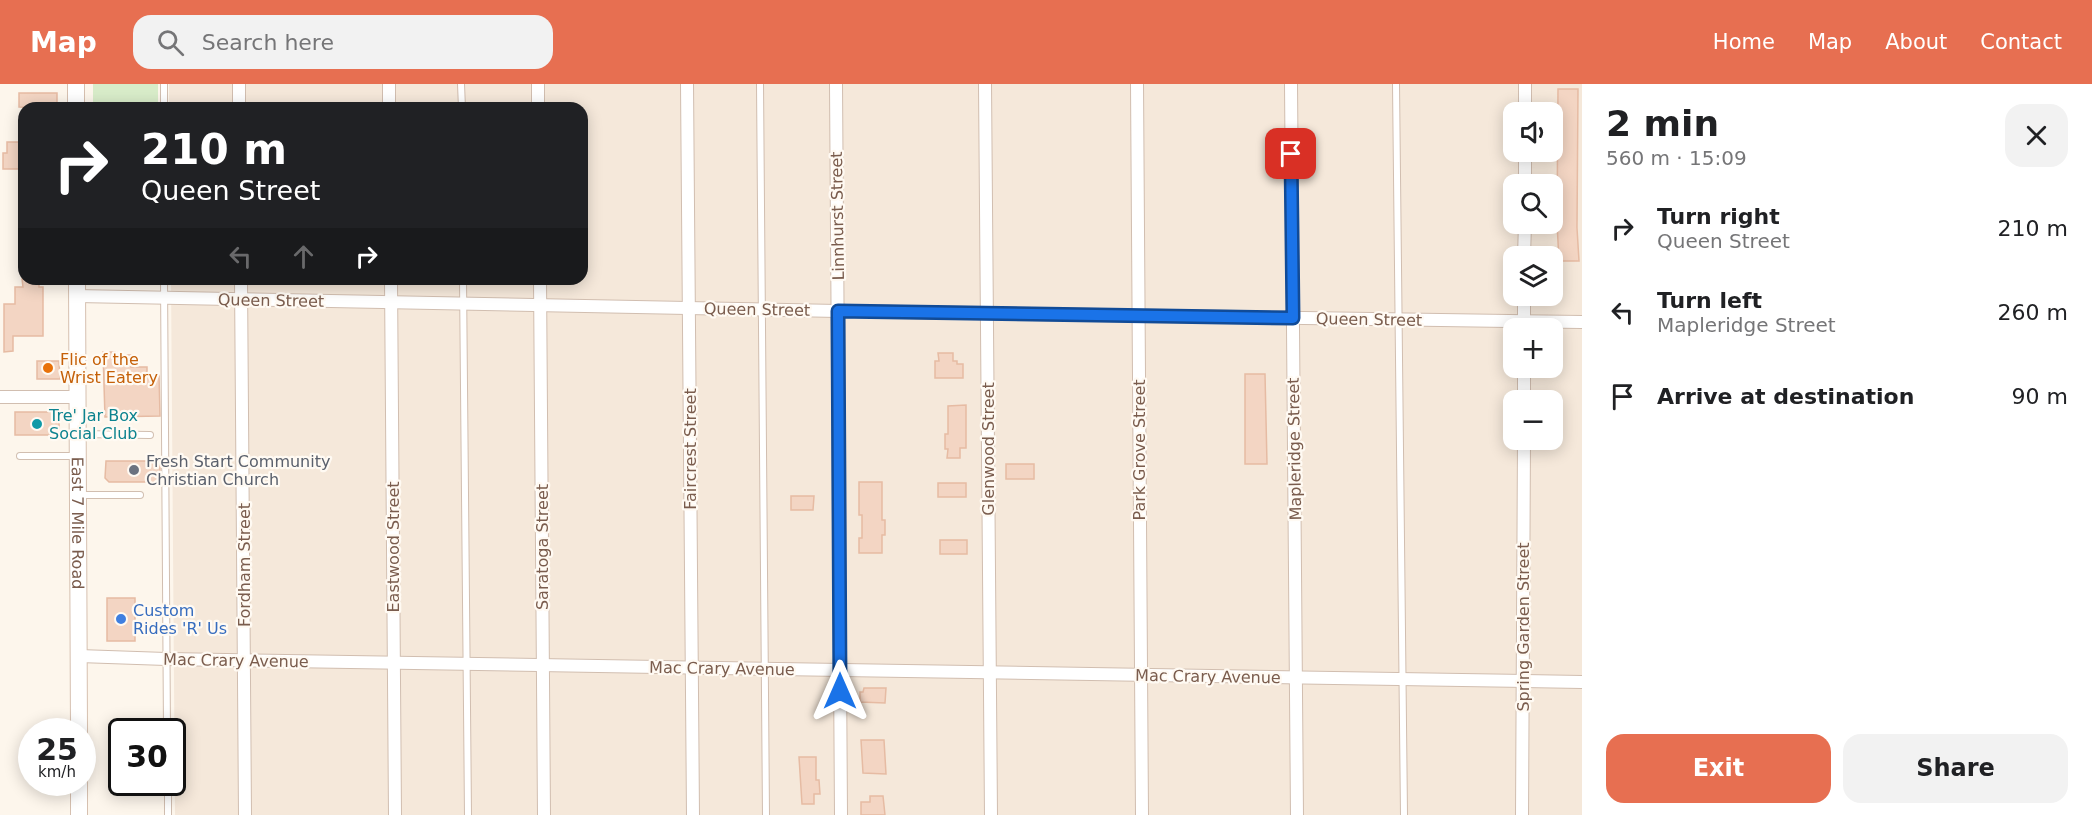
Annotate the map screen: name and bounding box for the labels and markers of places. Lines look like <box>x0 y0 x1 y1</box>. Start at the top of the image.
pin <box>1265 128 1316 179</box>
place label: Flic of the Wrist Eatery <box>60 350 158 387</box>
marker: Flic of the Wrist Eatery <box>41 361 55 375</box>
place label: Tre' Jar Box Social Club <box>48 406 138 443</box>
marker: Tre' Jar Box Social Club <box>30 417 44 431</box>
place label: Fresh Start Community Christian Church <box>146 452 330 489</box>
marker: Fresh Start Community Christian Church <box>127 463 141 477</box>
place label: Custom Rides 'R' Us <box>133 601 227 638</box>
marker: Custom Rides 'R' Us <box>114 612 128 626</box>

